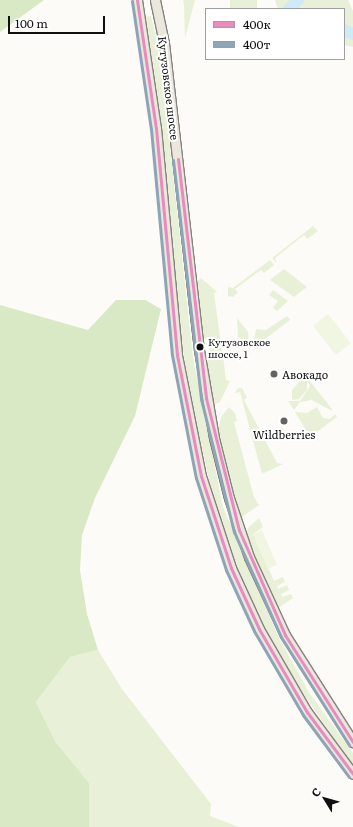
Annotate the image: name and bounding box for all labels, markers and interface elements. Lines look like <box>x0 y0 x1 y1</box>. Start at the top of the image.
scale bar <box>10 8 107 34</box>
legend <box>205 8 345 60</box>
text: 100 m <box>15 14 48 32</box>
text: 400к <box>243 15 271 33</box>
street label: Кутузовское шоссе <box>156 35 182 141</box>
text: 400т <box>243 35 270 53</box>
place label: Кутузовское шоссе, 1 <box>208 335 270 358</box>
marker: Кутузовское шоссе, 1 <box>195 342 205 352</box>
place label: Авокадо <box>282 367 328 381</box>
marker: Авокадо <box>269 369 279 379</box>
marker: Wildberries <box>279 416 289 426</box>
place label: Wildberries <box>253 427 315 441</box>
north arrow <box>305 779 345 819</box>
text: С <box>307 784 324 800</box>

